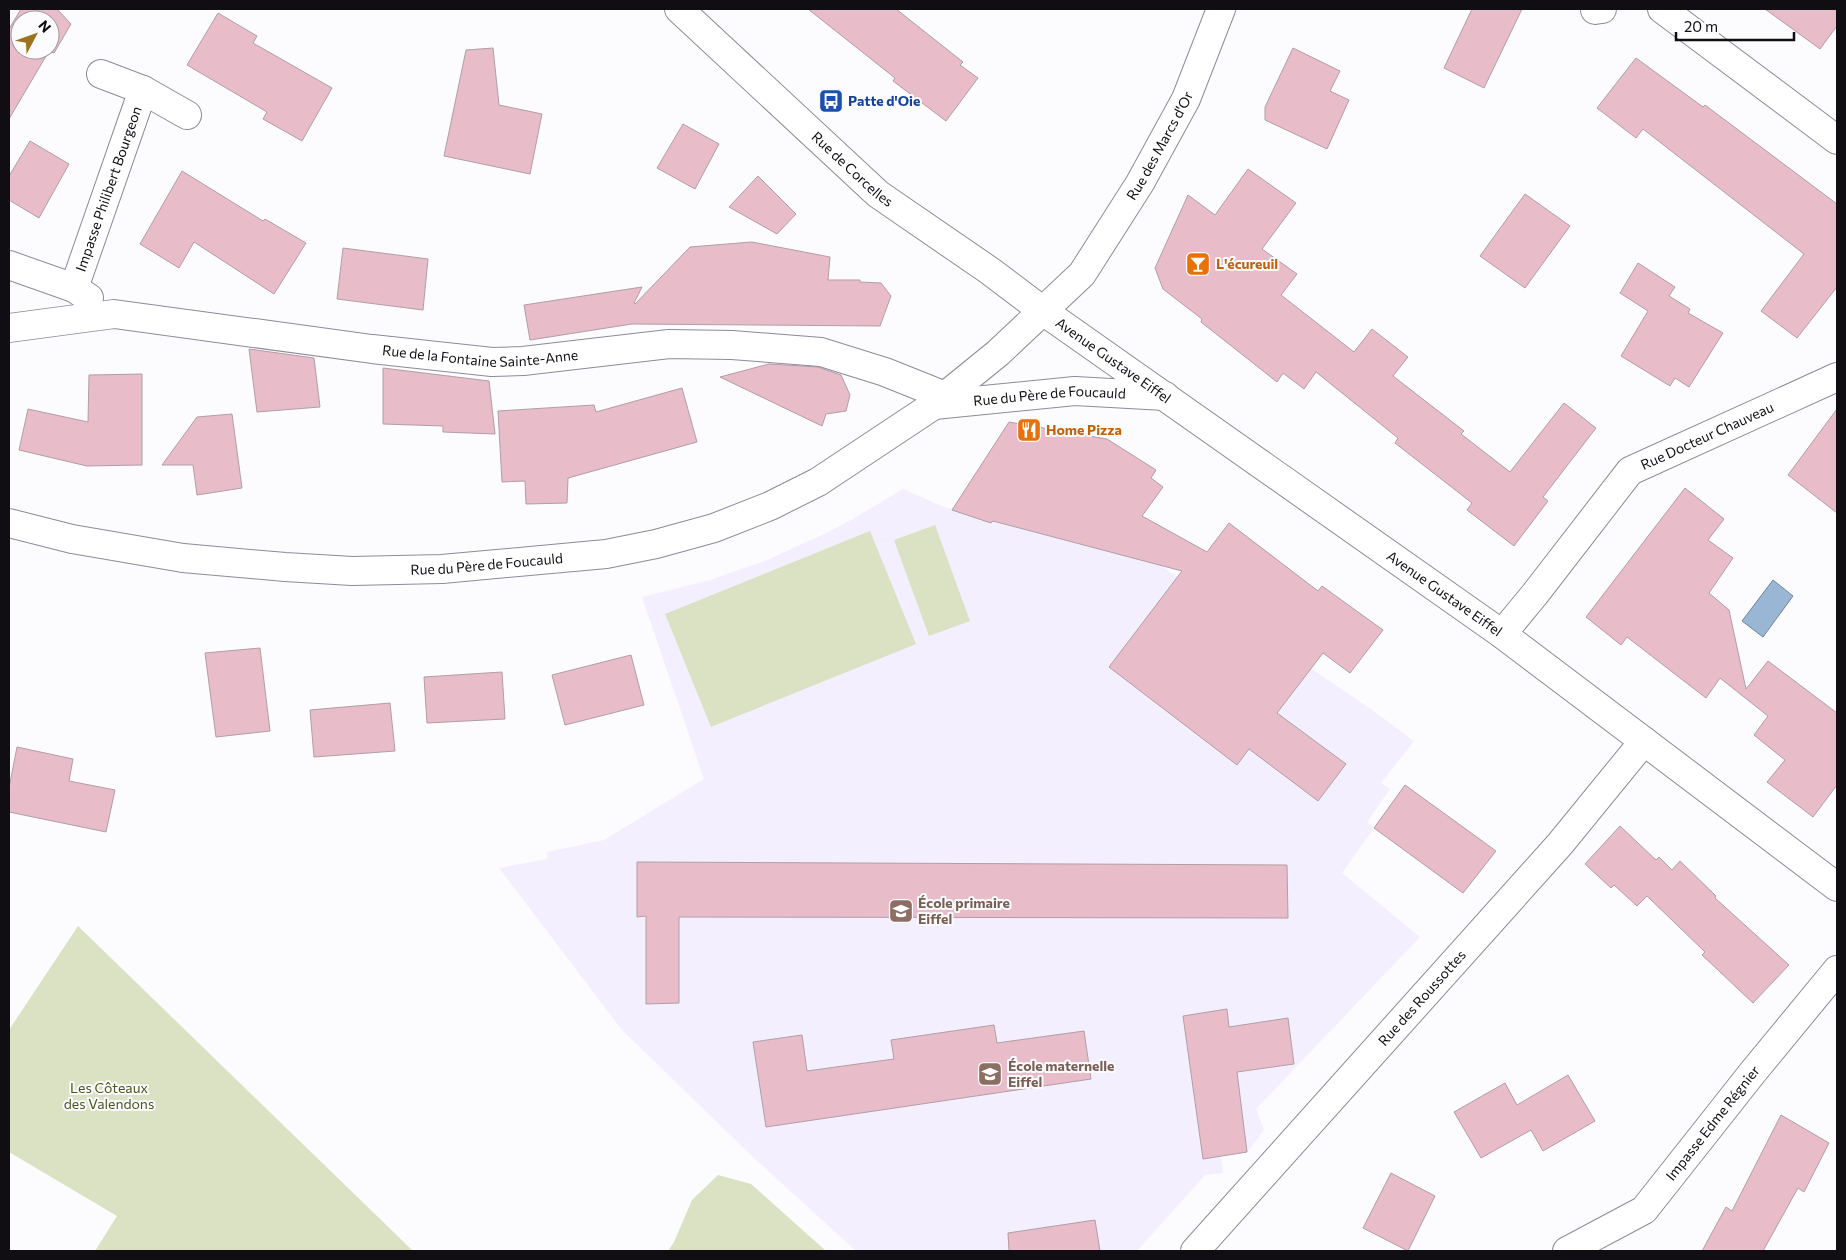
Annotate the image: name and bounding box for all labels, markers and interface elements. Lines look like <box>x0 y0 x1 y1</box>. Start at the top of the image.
north arrow <box>10 10 60 60</box>
scale bar <box>1676 10 1794 42</box>
text: N <box>35 17 55 36</box>
text: 20 m <box>1684 17 1718 35</box>
bus stop icon: Patte d'Oie <box>818 88 844 114</box>
street label: Rue des Marcs d'Or <box>1122 89 1196 203</box>
place label: Patte d'Oie <box>848 92 920 109</box>
street label: Impasse Philibert Bourgeon <box>71 104 145 274</box>
street label: Rue de Corcelles <box>808 128 896 210</box>
bar icon: L'écureuil <box>1185 251 1211 277</box>
place label: L'écureuil <box>1216 255 1278 272</box>
street label: Avenue Gustave Eiffel <box>1053 314 1175 406</box>
street label: Rue de la Fontaine Sainte-Anne <box>381 341 579 370</box>
street label: Rue du Père de Foucauld <box>972 382 1126 409</box>
street label: Rue Docteur Chauveau <box>1638 398 1776 473</box>
restaurant icon: Home Pizza <box>1016 417 1042 443</box>
place label: Home Pizza <box>1046 421 1122 438</box>
street label: Avenue Gustave Eiffel <box>1384 547 1506 640</box>
street label: Rue du Père de Foucauld <box>410 549 564 578</box>
place label: École primaire Eiffel <box>918 894 1010 927</box>
school or university icon: École primaire Eiffel <box>888 898 914 924</box>
street label: Rue des Roussottes <box>1374 946 1469 1049</box>
place label: École maternelle Eiffel <box>1008 1057 1114 1090</box>
school or university icon: École maternelle Eiffel <box>977 1061 1003 1087</box>
street label: Impasse Edme Régnier <box>1662 1061 1763 1184</box>
park label: Les Côteaux des Valendons <box>64 1079 154 1112</box>

